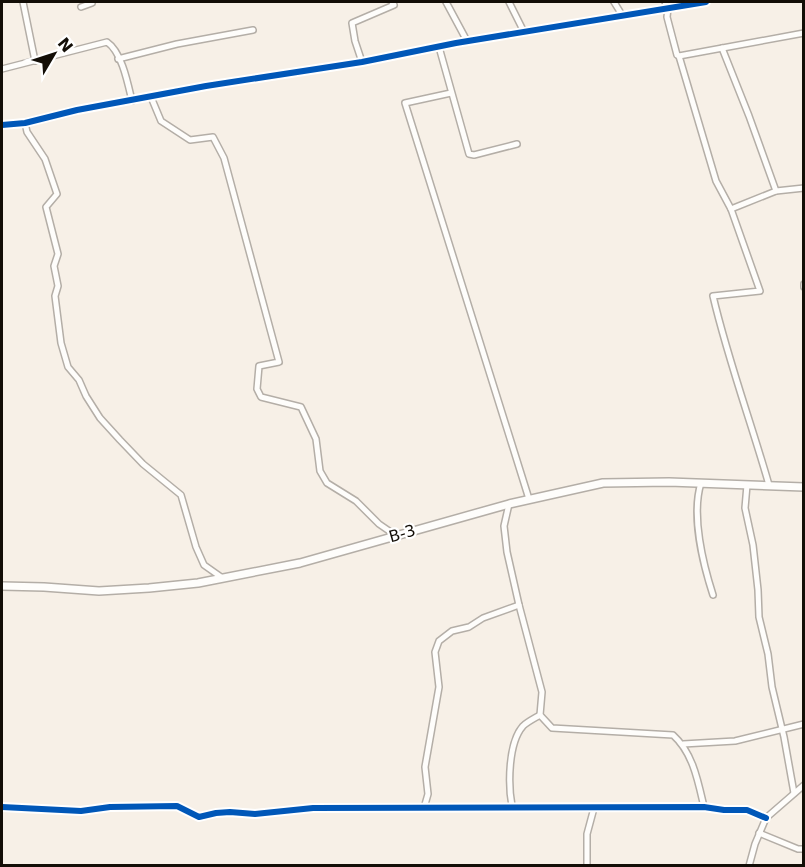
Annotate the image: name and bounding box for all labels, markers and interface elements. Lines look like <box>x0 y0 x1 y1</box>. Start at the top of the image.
north arrow <box>24 24 84 84</box>
text: N <box>54 34 77 56</box>
street label: B-3 <box>387 521 418 546</box>

